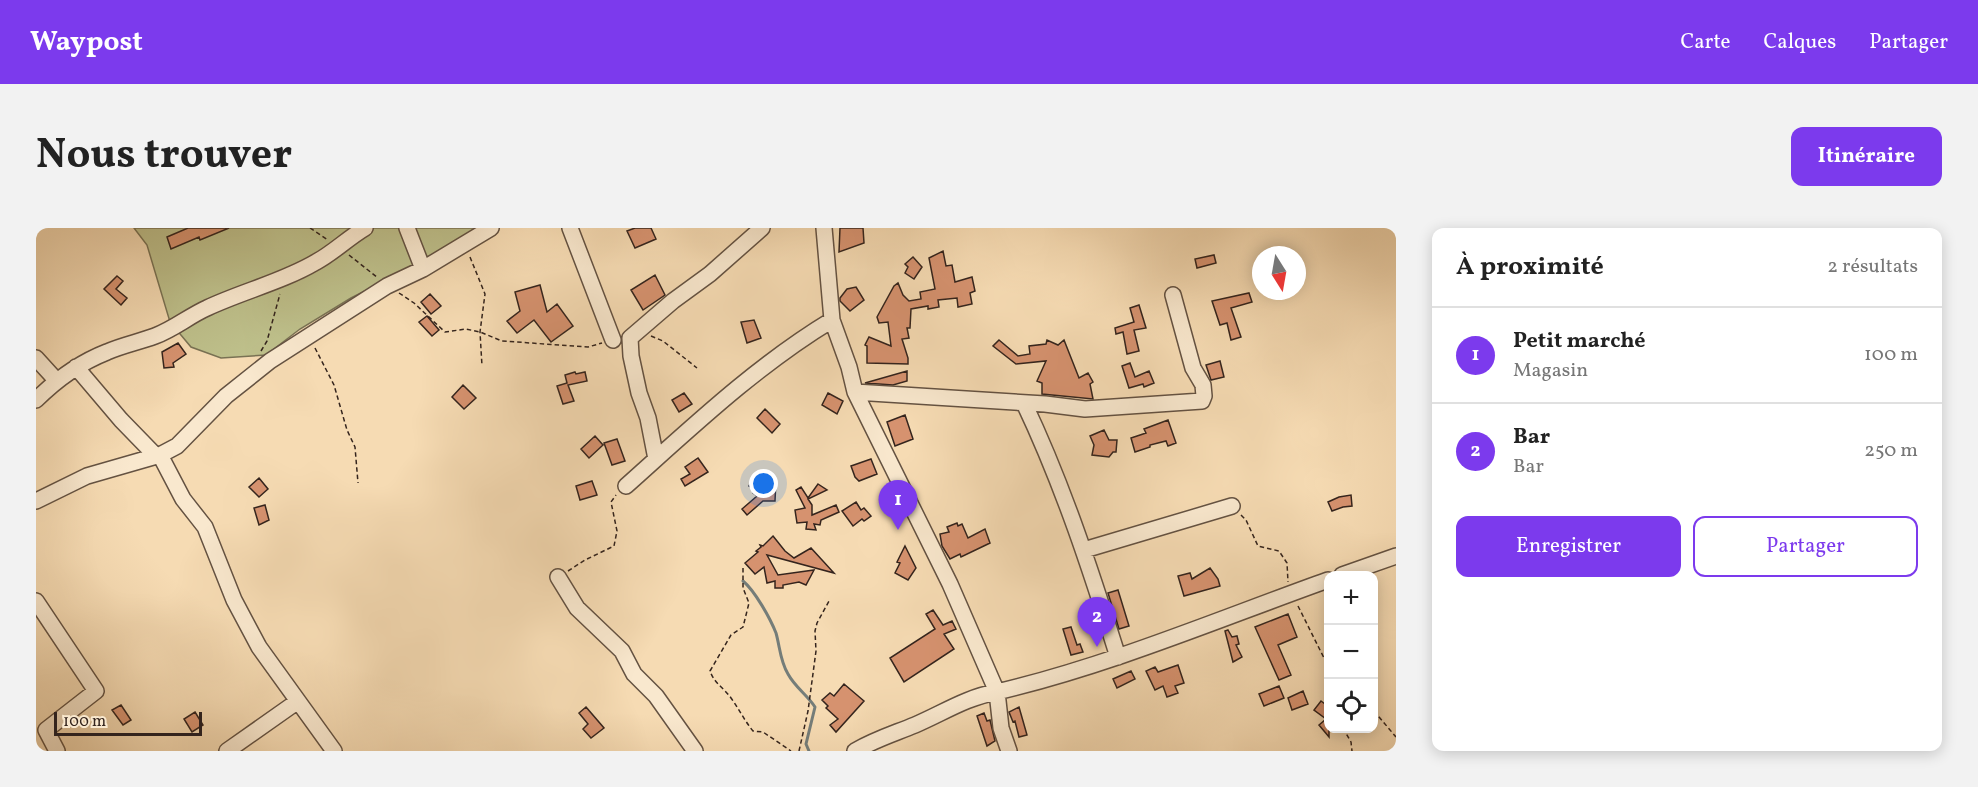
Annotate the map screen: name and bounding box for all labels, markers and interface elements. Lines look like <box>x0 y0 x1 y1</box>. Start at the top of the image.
text: Waypost <box>30 23 143 62</box>
text: Carte <box>1680 28 1731 57</box>
text: Calques <box>1764 28 1836 57</box>
text: Partager <box>1869 28 1948 57</box>
text: Nous trouver <box>36 127 292 186</box>
button: Itinéraire <box>1791 127 1942 186</box>
north arrow <box>1252 246 1306 300</box>
text: À proximité <box>1456 249 1604 285</box>
text: 2 résultats <box>1827 253 1918 281</box>
text: Petit marché <box>1513 326 1646 357</box>
text: 1 <box>1471 341 1480 369</box>
text: 100 m <box>1864 341 1918 369</box>
text: Magasin <box>1513 357 1588 385</box>
text: Bar <box>1513 422 1550 453</box>
text: 2 <box>1470 437 1481 465</box>
text: 250 m <box>1864 437 1918 465</box>
text: Bar <box>1513 453 1544 481</box>
your location <box>749 469 778 498</box>
pin: 1 <box>878 480 918 530</box>
button: Enregistrer <box>1456 516 1681 577</box>
button: Partager <box>1693 516 1918 577</box>
map controls <box>1324 571 1378 733</box>
button: + <box>1324 571 1378 625</box>
pin: 2 <box>1078 598 1116 647</box>
button: − <box>1324 625 1378 679</box>
button: locate <box>1324 679 1378 733</box>
scale bar <box>54 709 202 736</box>
text: 100 m <box>63 711 106 733</box>

